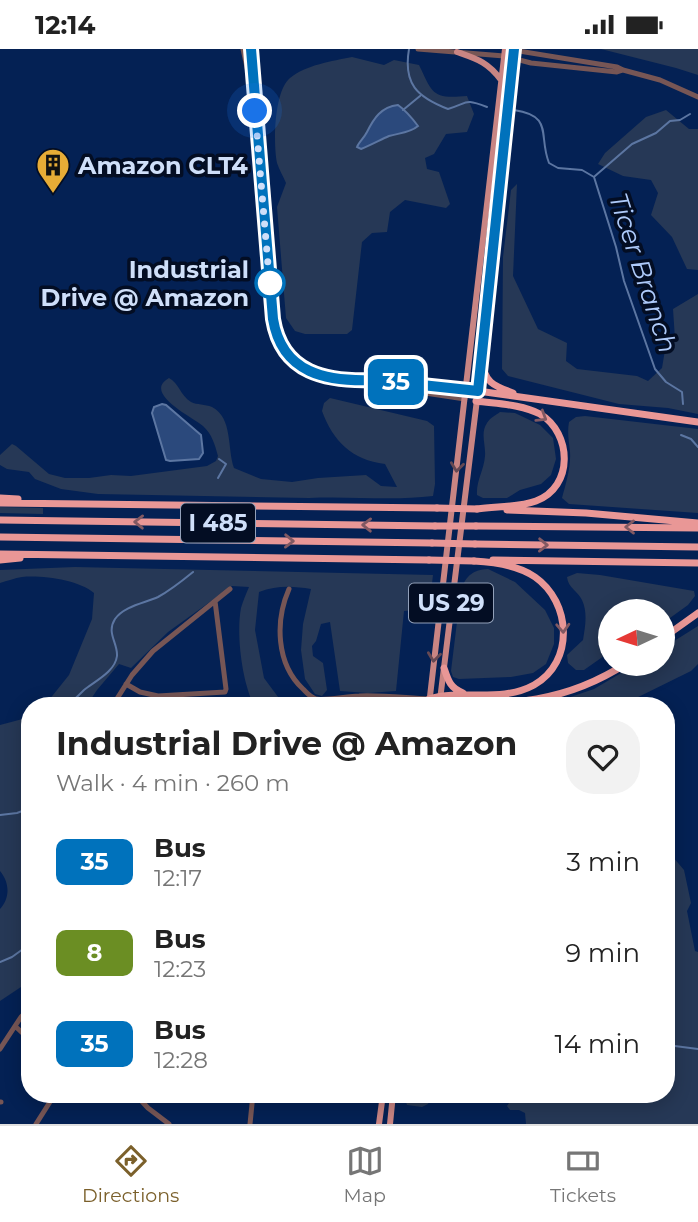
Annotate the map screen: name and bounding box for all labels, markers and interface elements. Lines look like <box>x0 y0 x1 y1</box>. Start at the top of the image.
text: 12:14 <box>35 9 95 41</box>
your location <box>237 93 272 128</box>
building icon: Amazon CLT4 <box>34 146 72 195</box>
place label: Amazon CLT4 <box>77 151 248 180</box>
water label: Ticer Branch <box>602 189 684 357</box>
place label: Industrial Drive @ Amazon <box>41 255 249 312</box>
marker: Industrial Drive @ Amazon <box>255 268 285 298</box>
line badge: 35 <box>364 359 428 405</box>
text: 35 <box>382 367 410 396</box>
one-way arrow <box>534 409 547 422</box>
one-way arrow <box>449 461 464 473</box>
road number: I 485 <box>181 503 255 543</box>
one-way arrow <box>134 514 144 530</box>
one-way arrow <box>361 517 372 533</box>
one-way arrow <box>624 520 635 535</box>
one-way arrow <box>284 533 294 549</box>
one-way arrow <box>538 537 549 552</box>
road number: US 29 <box>409 583 493 623</box>
north arrow <box>598 599 676 675</box>
map controls <box>598 599 675 676</box>
one-way arrow <box>555 623 570 634</box>
one-way arrow <box>427 651 442 663</box>
button: heart <box>566 720 640 794</box>
text: Industrial Drive @ Amazon <box>56 723 517 763</box>
text: Walk · 4 min · 260 m <box>56 769 290 797</box>
text: Bus <box>154 832 206 864</box>
text: 3 min <box>566 846 640 878</box>
text: 35 <box>80 847 109 876</box>
text: 12:17 <box>154 864 202 892</box>
text: Bus <box>154 923 206 955</box>
text: 9 min <box>565 937 640 969</box>
text: 8 <box>87 938 102 967</box>
text: 12:23 <box>154 955 206 983</box>
text: Bus <box>154 1014 206 1046</box>
text: 14 min <box>554 1028 640 1060</box>
text: 35 <box>80 1029 109 1058</box>
text: 12:28 <box>154 1046 208 1074</box>
tab: Directions <box>82 1142 179 1207</box>
tab: Map <box>344 1142 386 1207</box>
tab: Tickets <box>550 1142 616 1207</box>

